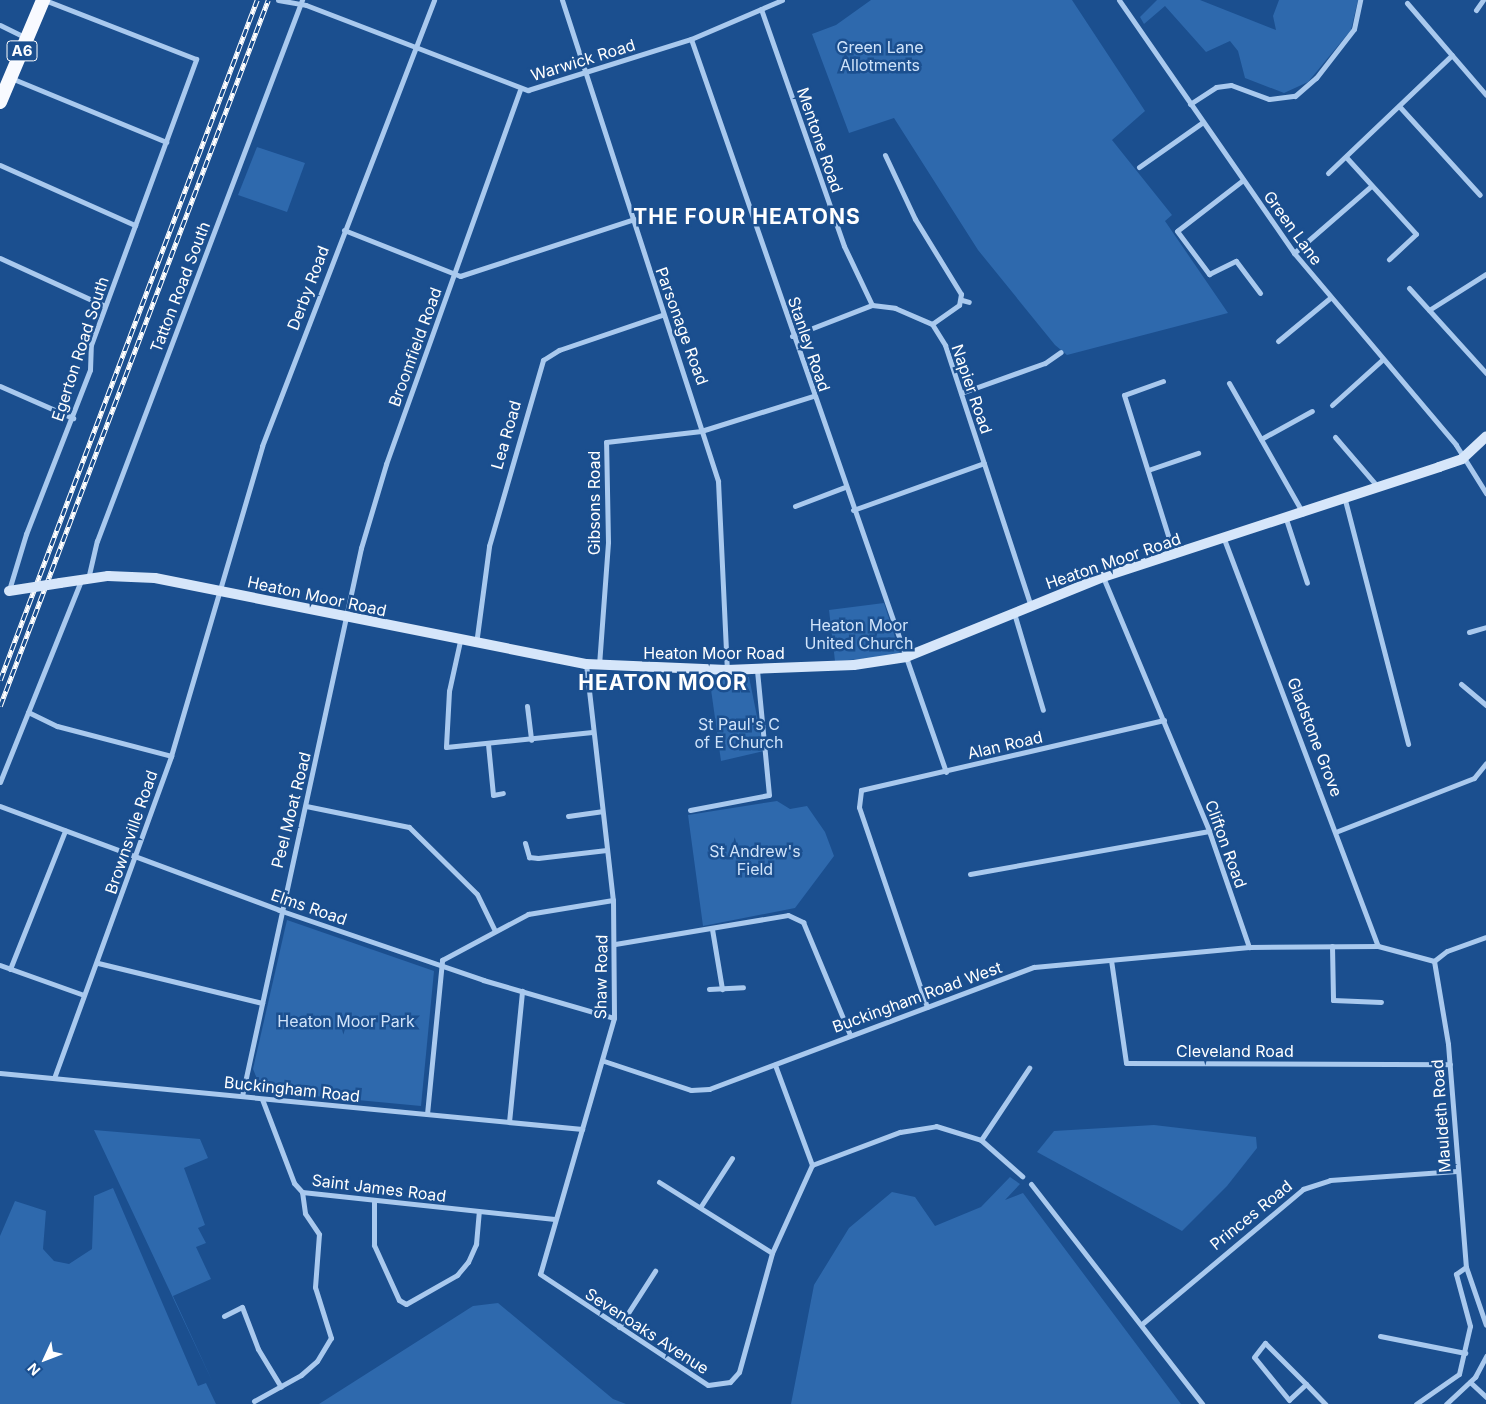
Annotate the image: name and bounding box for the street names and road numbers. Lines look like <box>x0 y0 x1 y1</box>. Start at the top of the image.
street label: Warwick Road <box>529 35 637 85</box>
road number: A6 <box>6 38 38 64</box>
street label: Mentone Road <box>793 85 847 195</box>
street label: Green Lane <box>1260 187 1326 269</box>
street label: Tatton Road South <box>146 219 214 355</box>
street label: Derby Road <box>283 243 333 333</box>
street label: Parsonage Road <box>652 264 712 388</box>
street label: Egerton Road South <box>48 274 112 424</box>
street label: Broomfield Road <box>385 285 445 409</box>
street label: Stanley Road <box>784 294 834 394</box>
street label: Napier Road <box>948 342 996 436</box>
street label: Lea Road <box>487 398 525 472</box>
street label: Gibsons Road <box>584 451 604 555</box>
street label: Heaton Moor Road <box>1043 529 1183 593</box>
street label: Heaton Moor Road <box>246 572 388 620</box>
street label: Heaton Moor Road <box>643 643 785 663</box>
street label: Gladstone Grove <box>1283 675 1347 799</box>
street label: Alan Road <box>966 727 1044 763</box>
street label: Peel Moat Road <box>267 750 315 870</box>
street label: Brownsville Road <box>101 768 161 896</box>
street label: Clifton Road <box>1201 797 1251 891</box>
street label: Elms Road <box>269 885 349 929</box>
street label: Shaw Road <box>591 934 611 1020</box>
street label: Buckingham Road West <box>830 957 1004 1037</box>
street label: Cleveland Road <box>1176 1041 1294 1061</box>
street label: Mauldeth Road <box>1427 1059 1455 1173</box>
street label: Buckingham Road <box>223 1072 361 1106</box>
street label: Saint James Road <box>311 1170 447 1206</box>
street label: Princes Road <box>1206 1176 1296 1254</box>
street label: Sevenoaks Avenue <box>582 1284 712 1378</box>

